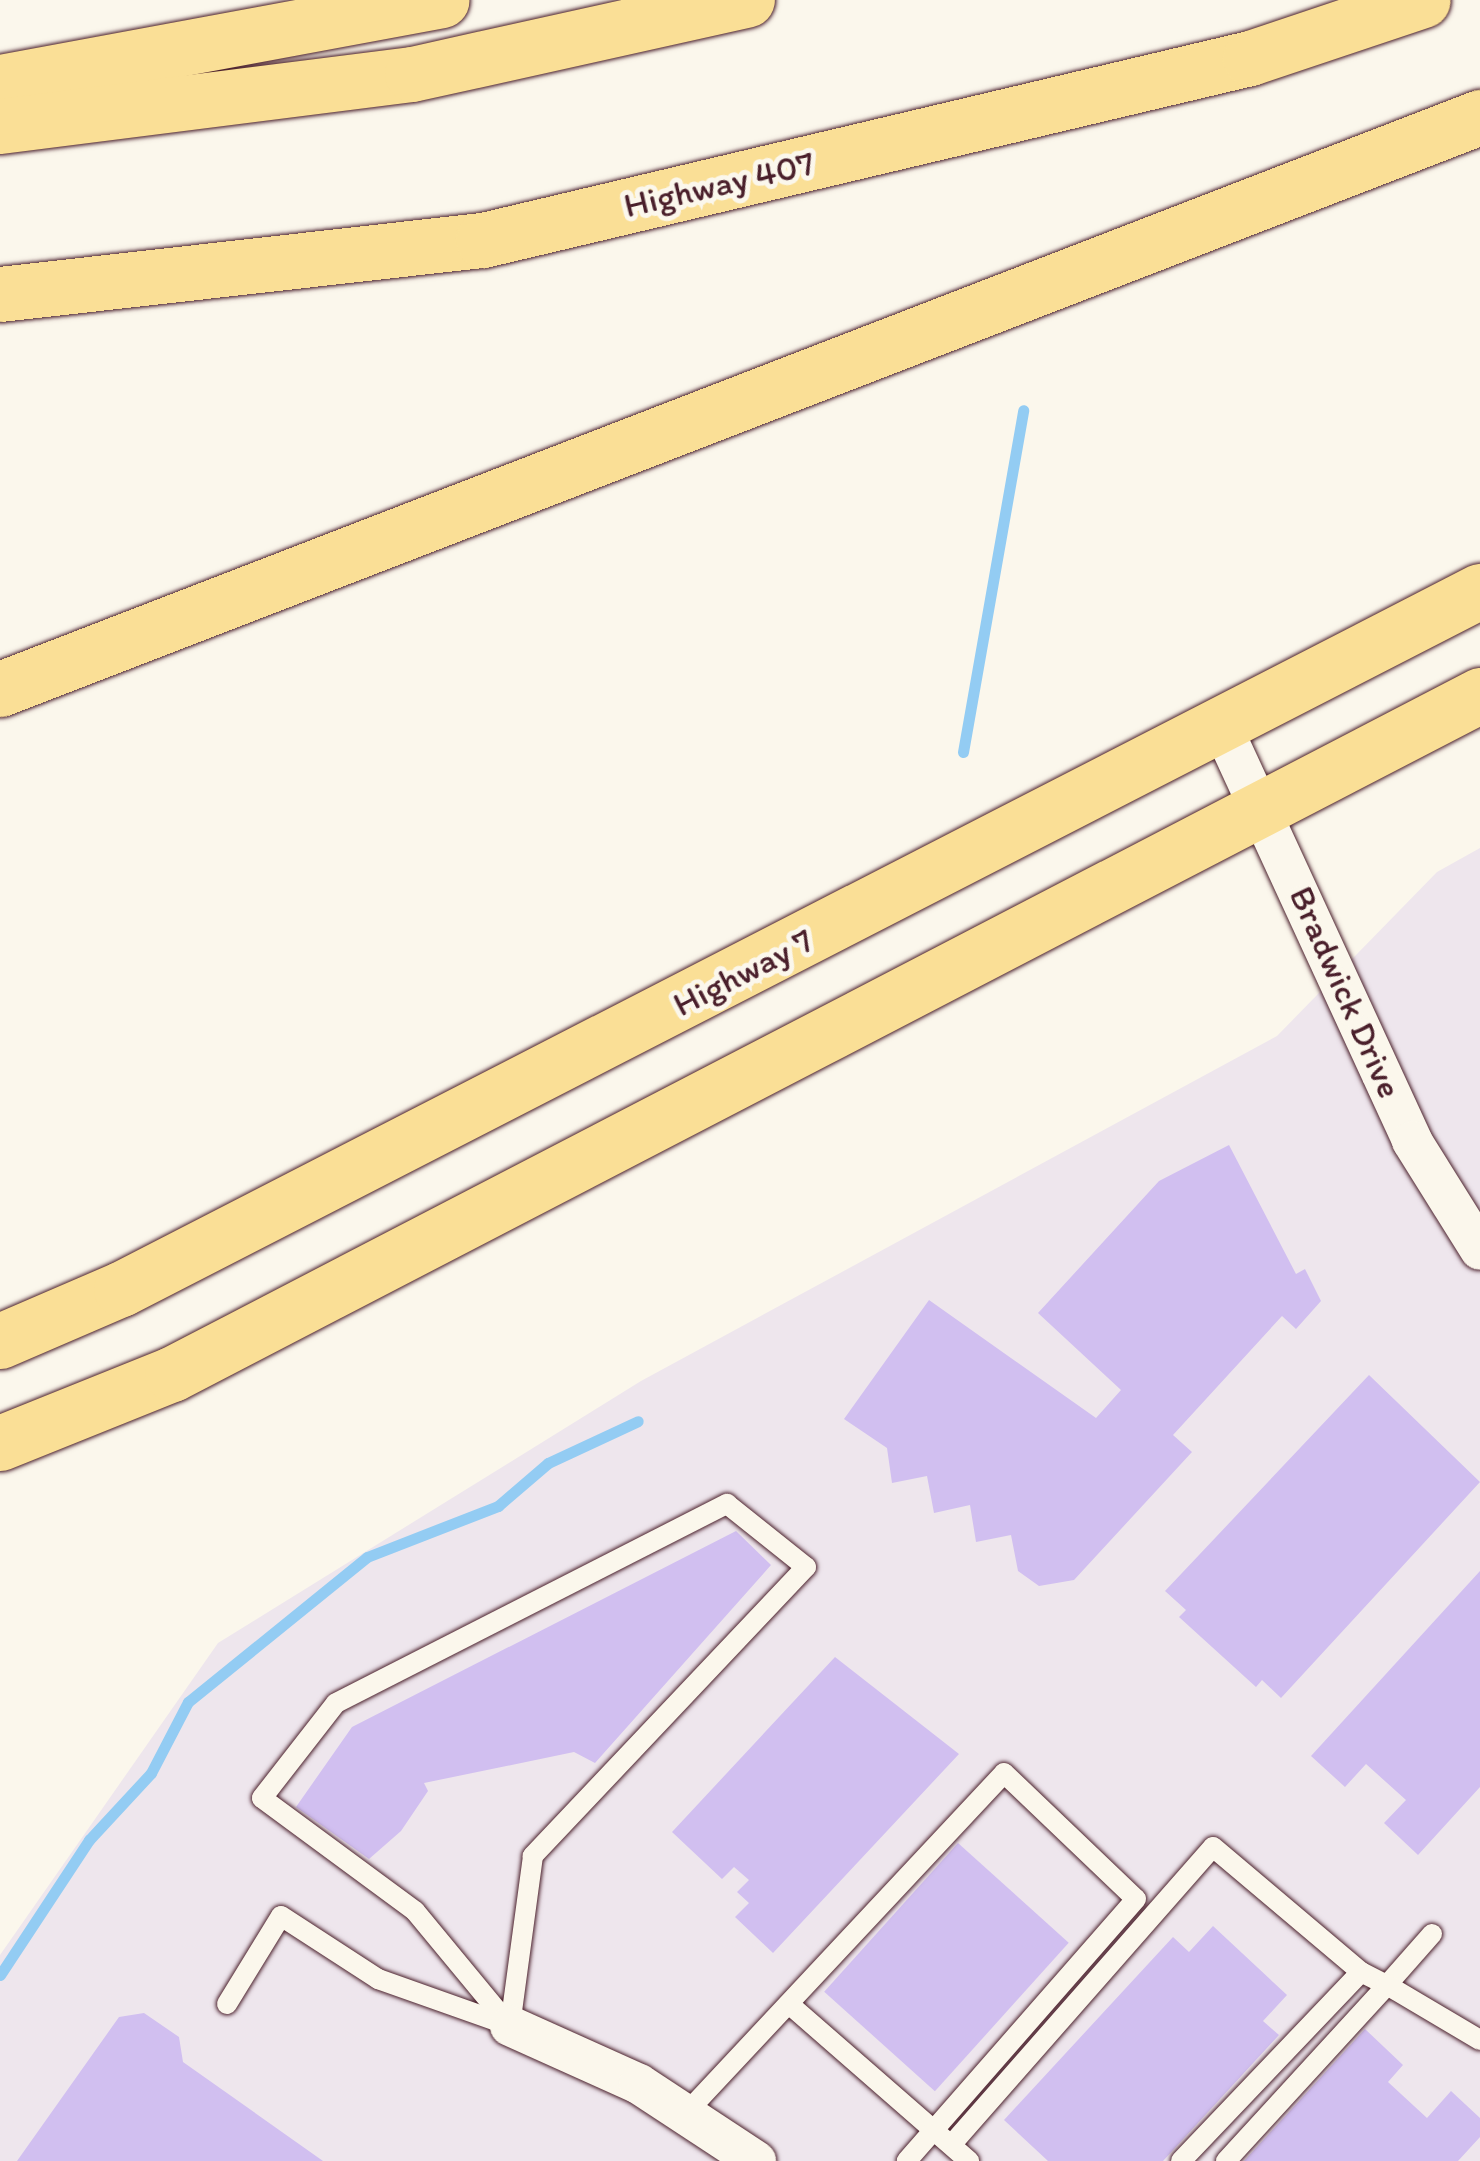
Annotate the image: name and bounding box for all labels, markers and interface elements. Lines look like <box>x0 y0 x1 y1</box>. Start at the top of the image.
street label: Highway 407 <box>620 142 818 226</box>
street label: Bradwick Drive <box>1281 880 1411 1104</box>
street label: Highway 7 <box>666 919 820 1025</box>

